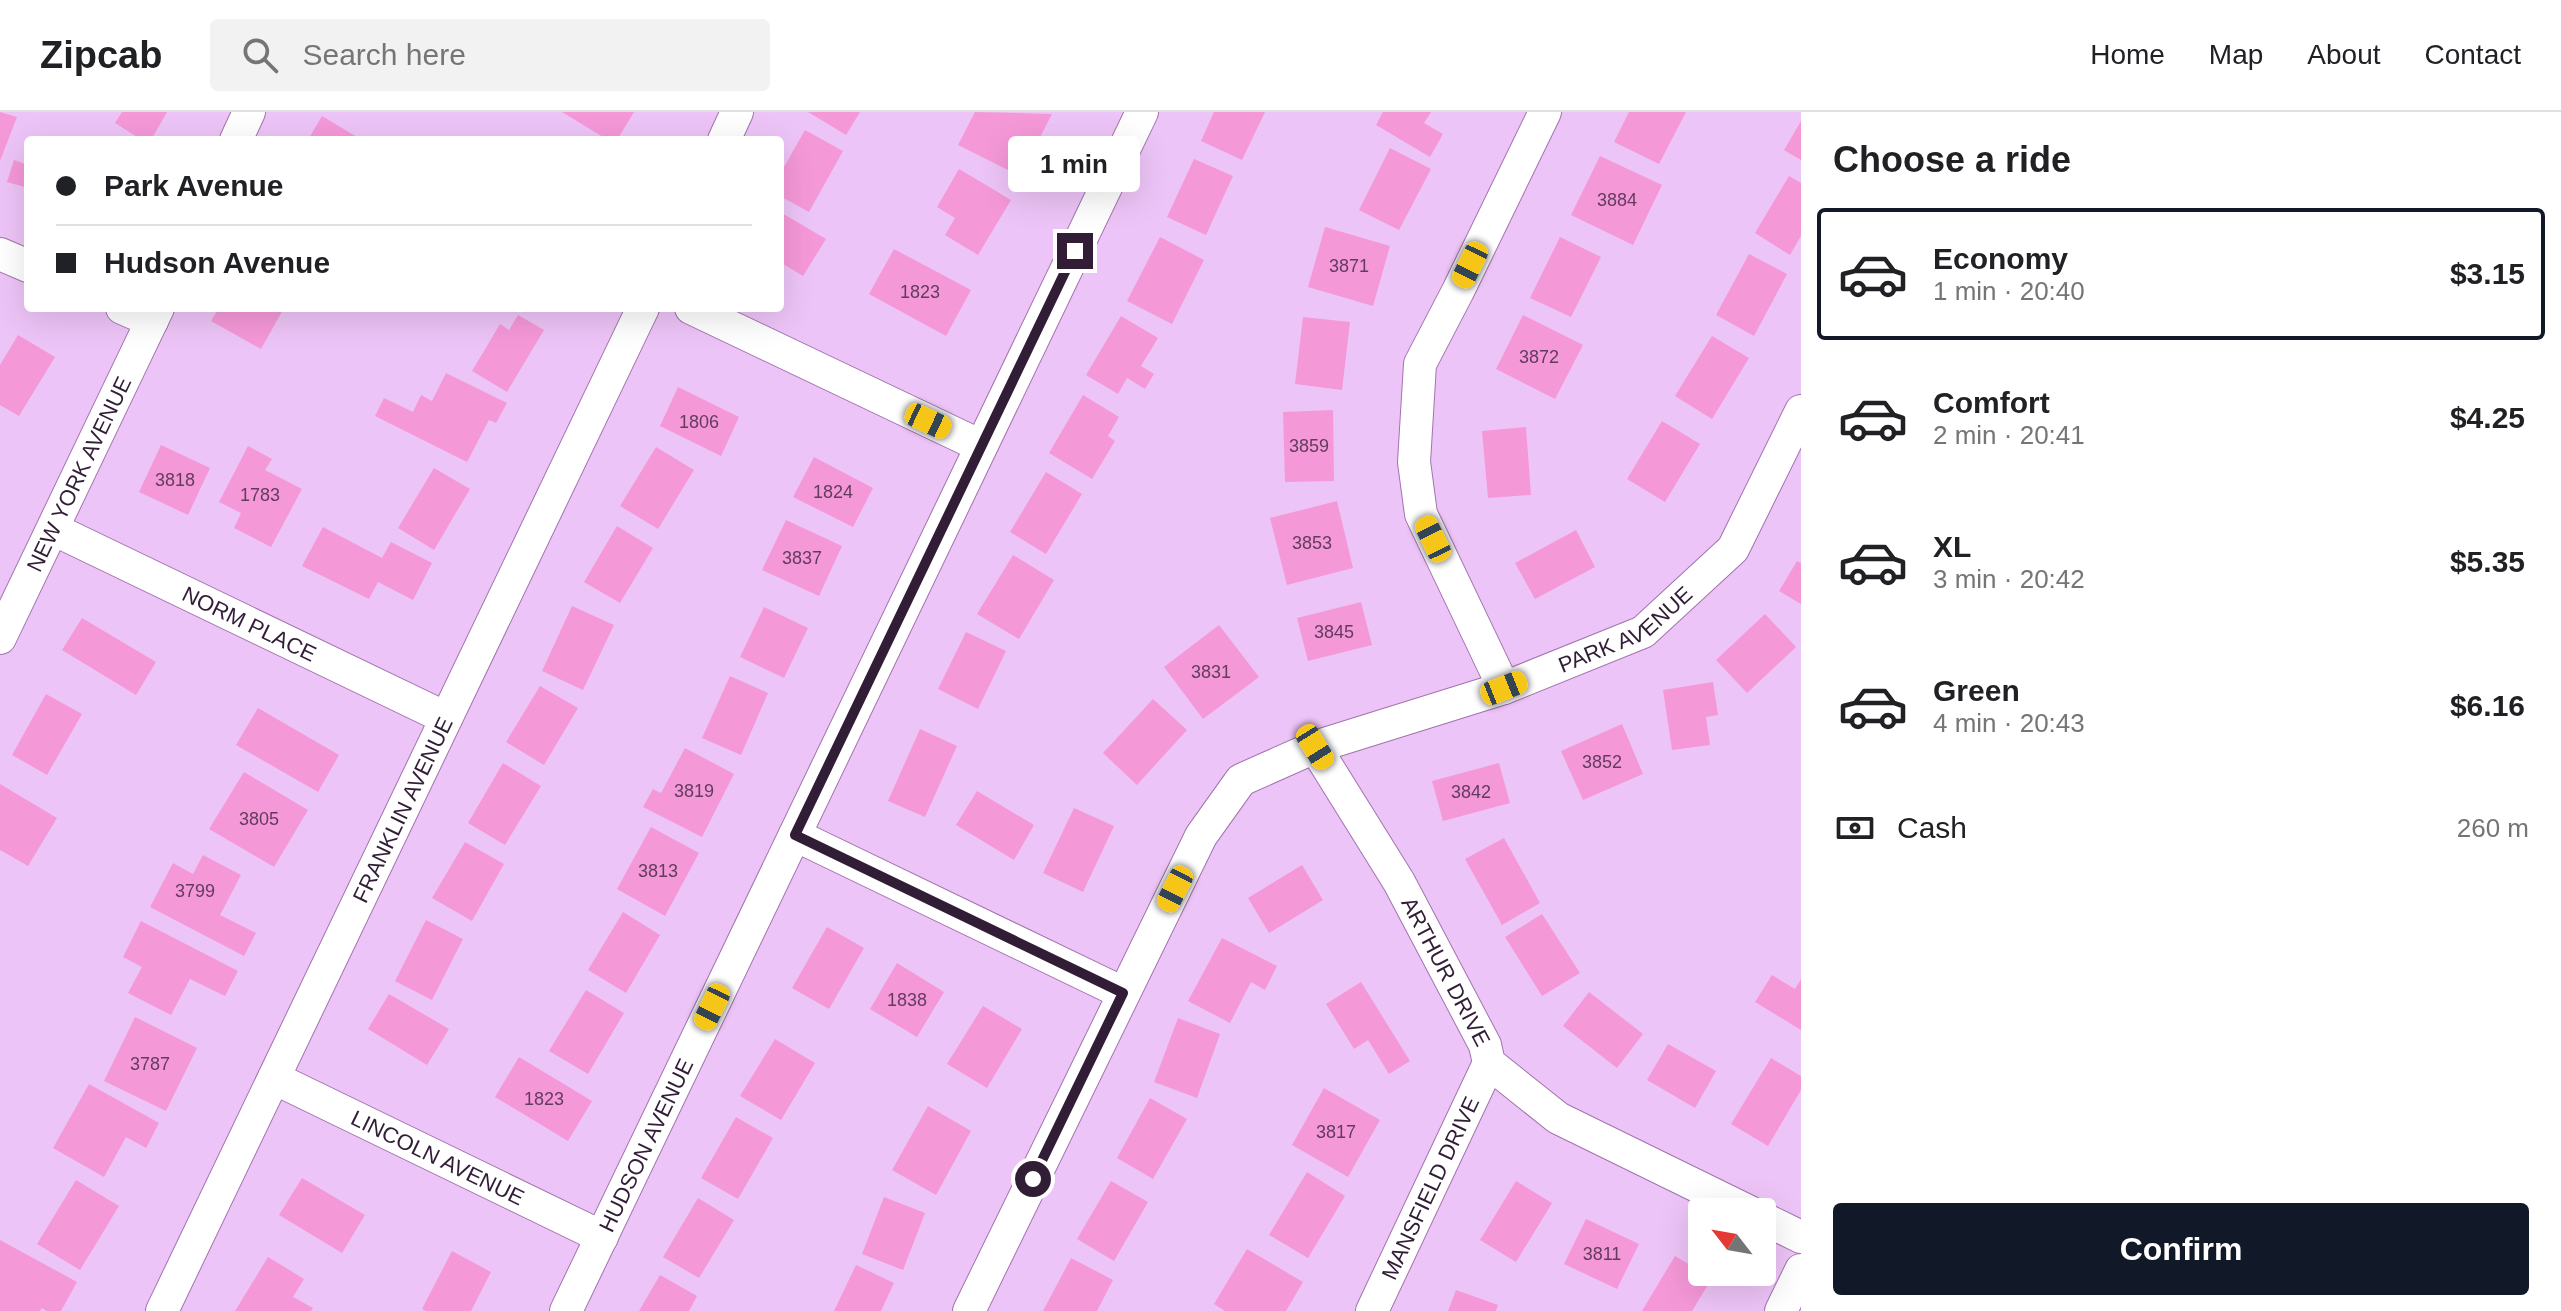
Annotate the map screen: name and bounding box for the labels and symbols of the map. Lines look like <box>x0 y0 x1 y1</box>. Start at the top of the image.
callout: 1 min <box>1009 135 1141 191</box>
house number: 3884 <box>1597 190 1637 210</box>
route end <box>1057 233 1093 269</box>
car <box>1449 238 1491 292</box>
house number: 3871 <box>1329 256 1369 276</box>
house number: 1823 <box>900 282 940 302</box>
house number: 3872 <box>1519 347 1559 367</box>
street label: NEW YORK AVENUE <box>22 372 136 576</box>
car <box>901 400 955 442</box>
house number: 1806 <box>679 412 719 432</box>
house number: 3859 <box>1289 436 1329 456</box>
house number: 3818 <box>155 470 195 490</box>
house number: 1824 <box>813 482 853 502</box>
house number: 1783 <box>240 485 280 505</box>
car <box>1412 512 1454 566</box>
house number: 3853 <box>1292 533 1332 553</box>
house number: 3837 <box>782 548 822 568</box>
street label: NORM PLACE <box>178 581 320 667</box>
street label: PARK AVENUE <box>1555 581 1697 678</box>
house number: 3845 <box>1314 622 1354 642</box>
house number: 3831 <box>1191 662 1231 682</box>
car <box>1477 668 1531 708</box>
street label: FRANKLIN AVENUE <box>348 713 458 907</box>
car <box>1292 720 1338 774</box>
house number: 3852 <box>1582 752 1622 772</box>
house number: 3819 <box>674 781 714 801</box>
house number: 3842 <box>1451 782 1491 802</box>
house number: 3805 <box>239 809 279 829</box>
house number: 3813 <box>638 861 678 881</box>
car <box>1153 862 1197 916</box>
house number: 3799 <box>175 881 215 901</box>
street label: ARTHUR DRIVE <box>1396 893 1495 1050</box>
car <box>691 980 733 1034</box>
house number: 1838 <box>887 990 927 1010</box>
house number: 3787 <box>130 1054 170 1074</box>
street label: HUDSON AVENUE <box>594 1055 698 1236</box>
house number: 1823 <box>524 1089 564 1109</box>
street label: MANSFIELD DRIVE <box>1377 1093 1484 1284</box>
street label: LINCOLN AVENUE <box>347 1105 528 1210</box>
house number: 3817 <box>1316 1122 1356 1142</box>
route start <box>1015 1161 1051 1197</box>
north arrow <box>1688 1198 1776 1286</box>
house number: 3811 <box>1583 1244 1621 1264</box>

